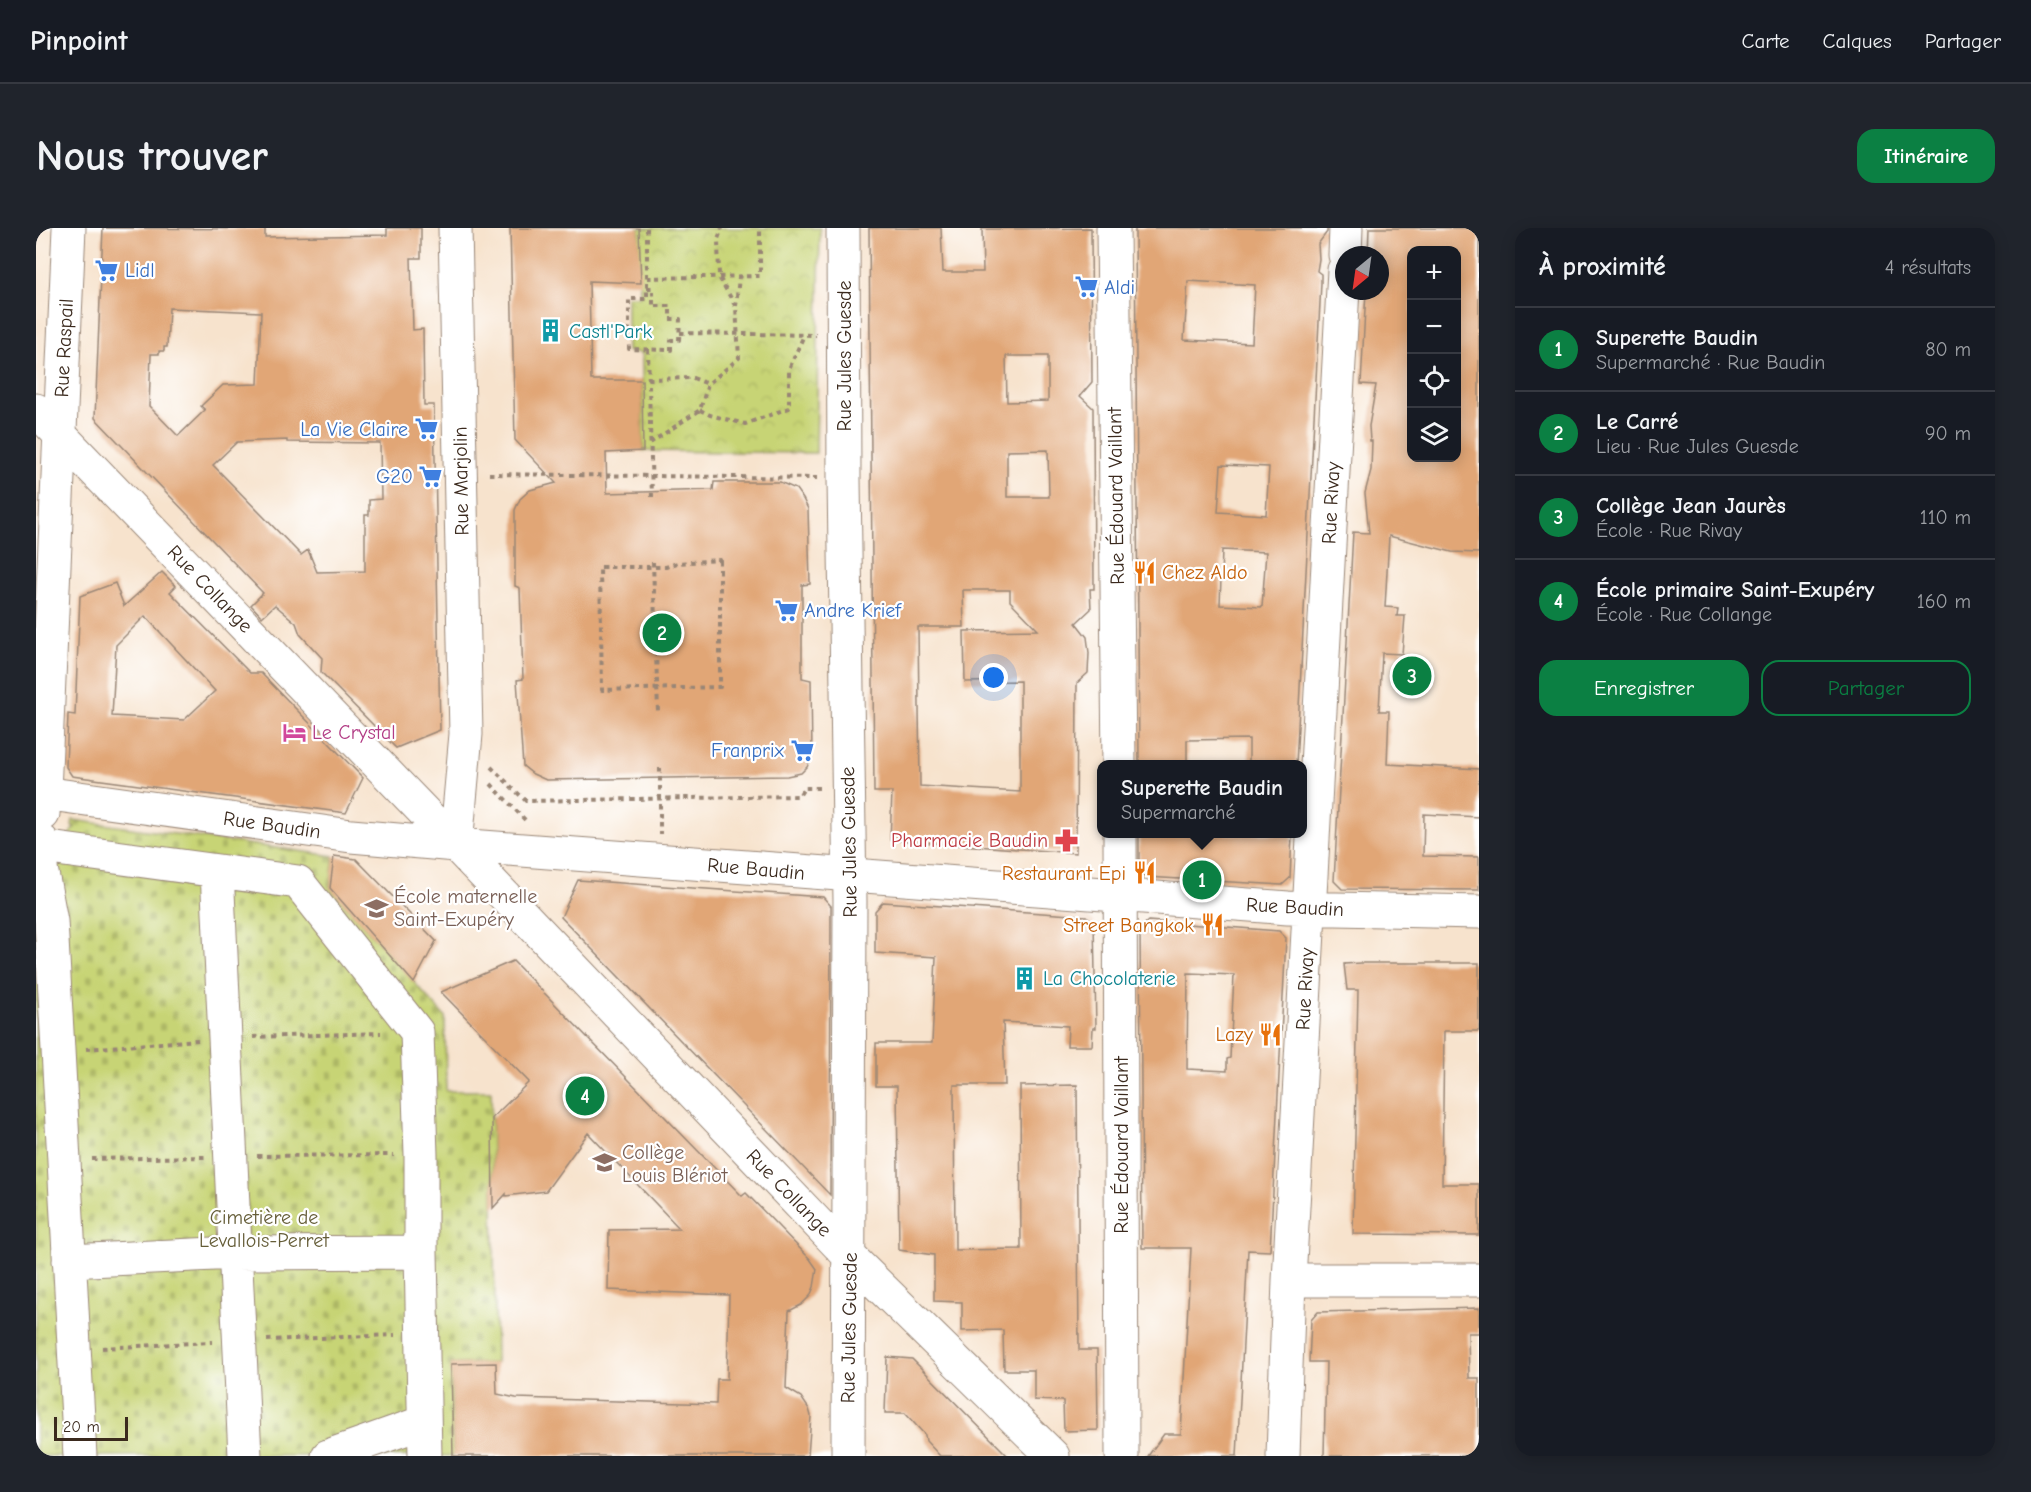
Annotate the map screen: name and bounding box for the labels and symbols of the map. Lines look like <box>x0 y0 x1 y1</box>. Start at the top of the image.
north arrow <box>1335 246 1389 300</box>
supermarket icon: Lidl <box>94 257 120 283</box>
place label: Lidl <box>125 259 155 282</box>
supermarket icon: Aldi <box>1073 274 1099 300</box>
place label: Aldi <box>1104 276 1135 299</box>
street label: Rue Jules Guesde <box>833 280 856 432</box>
street label: Rue Raspail <box>50 298 78 398</box>
building icon: Castl'Park <box>538 318 564 344</box>
place label: Castl'Park <box>569 320 653 343</box>
street label: Rue Édouard Vaillant <box>1103 406 1129 585</box>
supermarket icon: La Vie Claire <box>413 416 439 442</box>
place label: La Vie Claire <box>300 418 408 441</box>
street label: Rue Marjolin <box>449 426 473 536</box>
street label: Rue Rivay <box>1317 461 1345 545</box>
supermarket icon: G20 <box>418 463 444 489</box>
place label: G20 <box>376 465 413 488</box>
street label: Rue Collange <box>163 541 257 637</box>
restaurant icon: Chez Aldo <box>1131 559 1157 585</box>
place label: Chez Aldo <box>1162 561 1248 584</box>
supermarket icon: Andre Krief <box>773 597 799 623</box>
place label: Andre Krief <box>804 599 902 622</box>
pin: 2 <box>642 610 682 656</box>
pin: 3 <box>1392 654 1432 698</box>
your location <box>979 663 1008 692</box>
hotel icon: Le Crystal <box>281 719 307 745</box>
place label: Le Crystal <box>312 721 396 744</box>
supermarket icon: Franprix <box>789 737 815 763</box>
place label: Franprix <box>711 739 785 762</box>
street label: Rue Jules Guesde <box>836 766 862 918</box>
street label: Rue Baudin <box>222 807 322 843</box>
pharmacy icon: Pharmacie Baudin <box>1053 827 1079 853</box>
place label: Pharmacie Baudin <box>891 829 1048 852</box>
street label: Rue Baudin <box>706 853 806 885</box>
pin: 1 <box>1182 858 1222 902</box>
restaurant icon: Restaurant Epi <box>1131 860 1157 886</box>
place label: Restaurant Epi <box>1002 862 1126 885</box>
place label: École maternelle Saint-Exupéry <box>394 885 537 931</box>
street label: Rue Baudin <box>1245 893 1345 921</box>
school or university icon: École maternelle Saint-Exupéry <box>363 895 389 921</box>
restaurant icon: Street Bangkok <box>1199 912 1225 938</box>
place label: Street Bangkok <box>1063 914 1194 937</box>
street label: Rue Rivay <box>1291 947 1319 1031</box>
building icon: La Chocolaterie <box>1012 965 1038 991</box>
place label: La Chocolaterie <box>1043 967 1176 990</box>
restaurant icon: Lazy <box>1258 1021 1284 1047</box>
place label: Lazy <box>1215 1023 1253 1046</box>
street label: Rue Édouard Vaillant <box>1110 1055 1133 1234</box>
pin: 4 <box>566 1074 604 1118</box>
place label: Collège Louis Blériot <box>622 1141 729 1187</box>
street label: Rue Collange <box>742 1145 836 1241</box>
school or university icon: Collège Louis Blériot <box>591 1150 617 1176</box>
park label: Cimetière de Levallois-Perret <box>199 1206 330 1252</box>
street label: Rue Jules Guesde <box>836 1252 862 1404</box>
scale bar <box>54 1414 128 1442</box>

